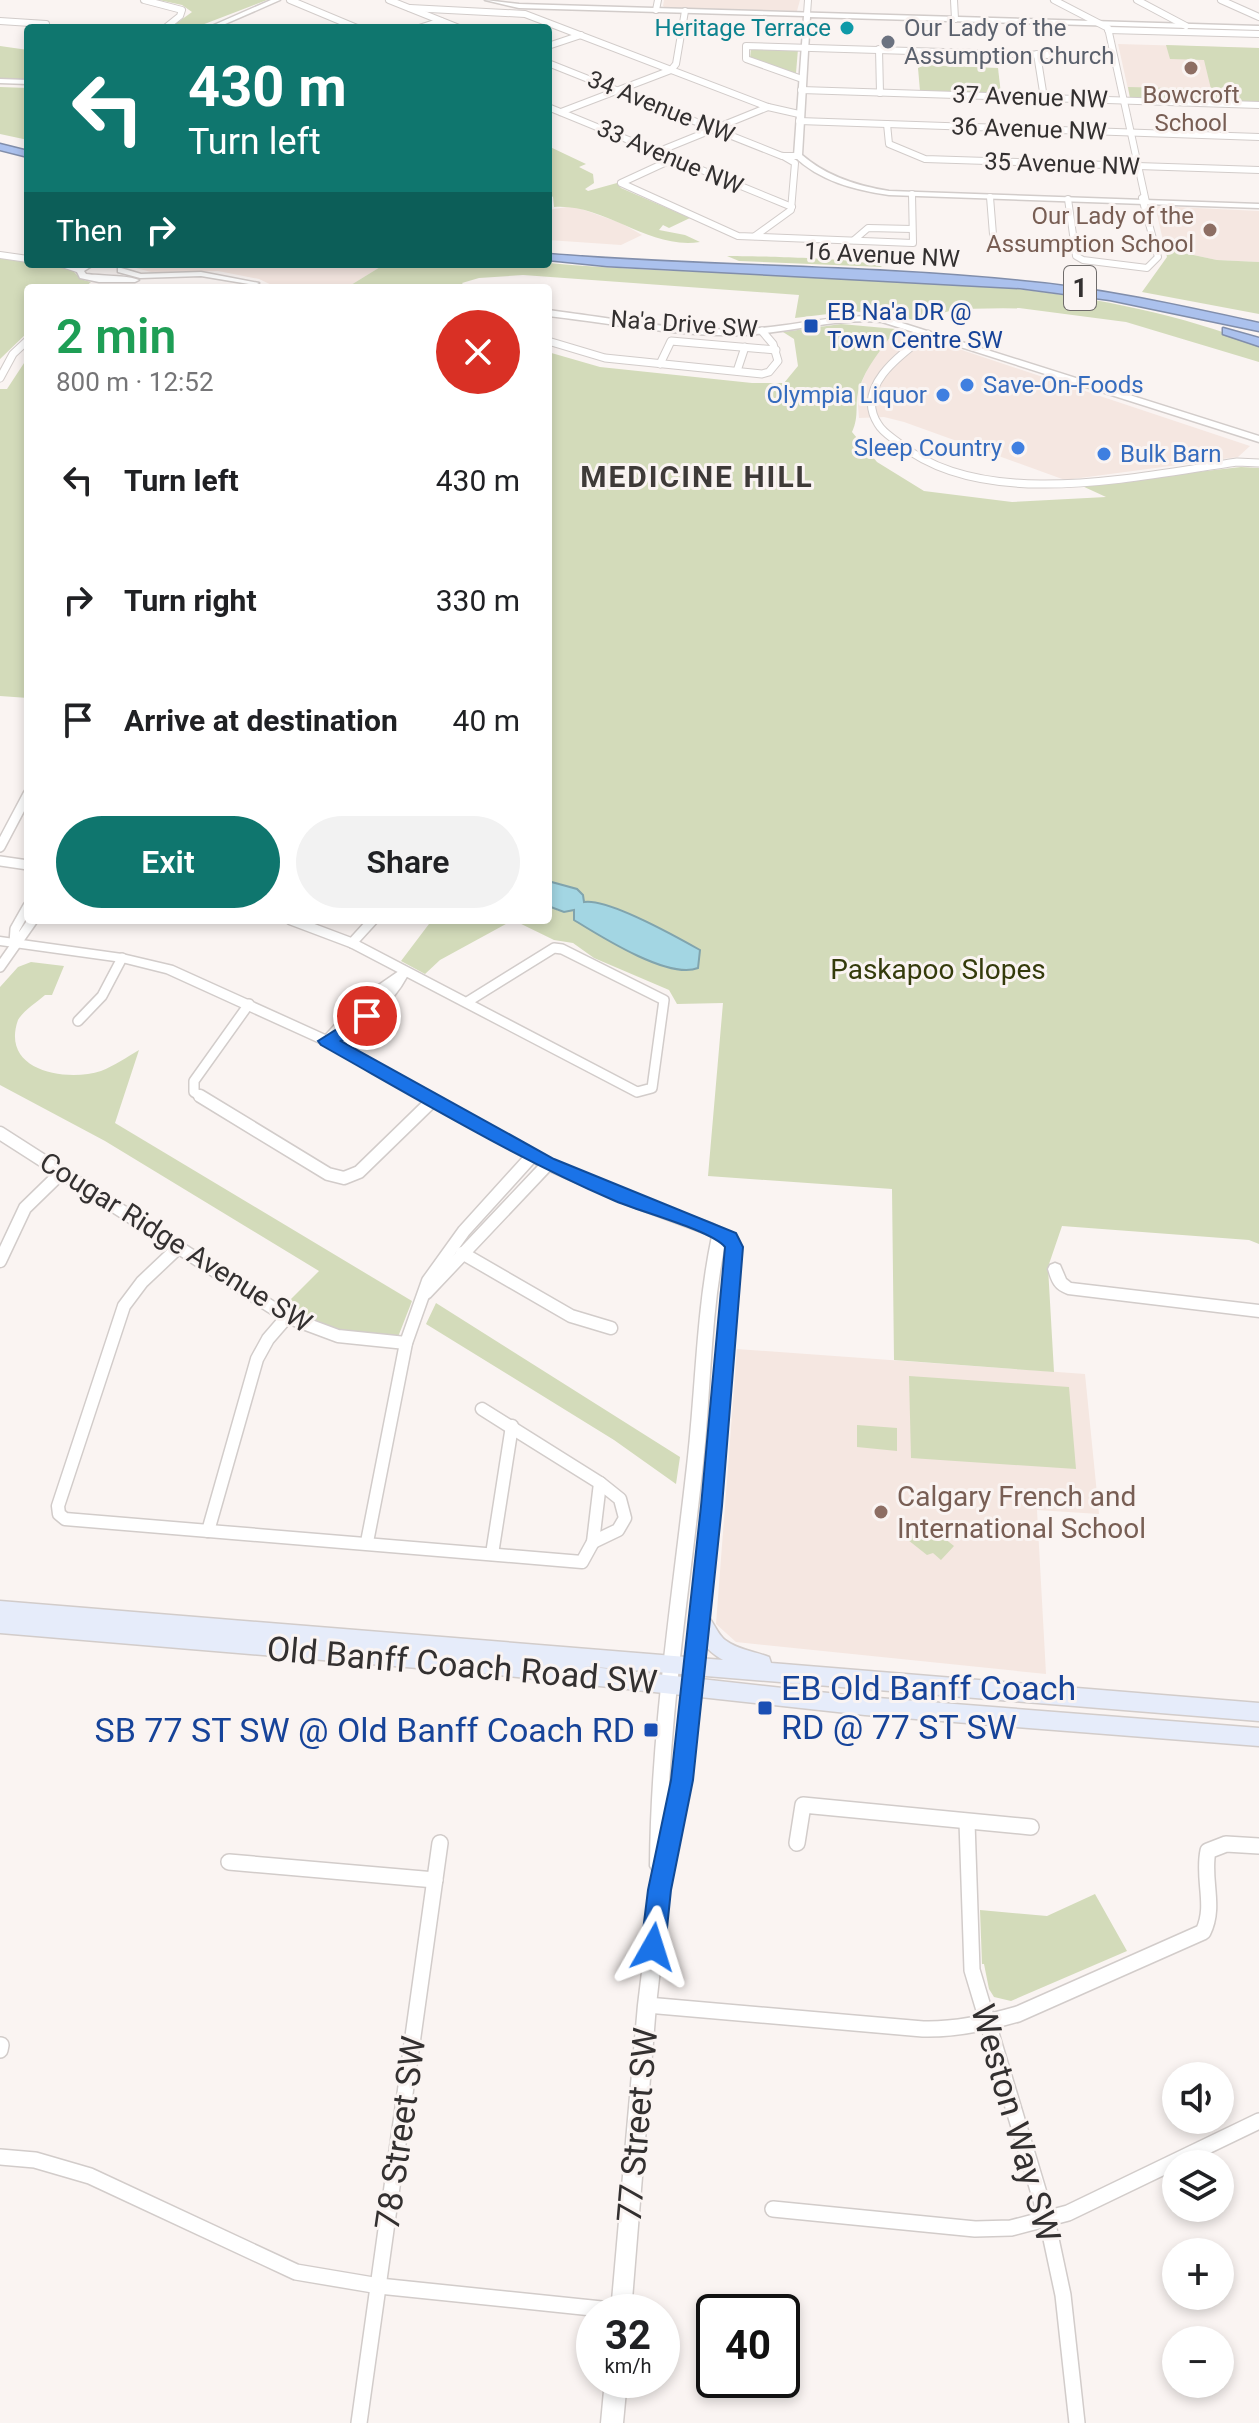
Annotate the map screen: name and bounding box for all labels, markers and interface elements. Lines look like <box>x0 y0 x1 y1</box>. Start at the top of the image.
place label: Heritage Terrace <box>655 14 831 42</box>
place label: Our Lady of the Assumption Church <box>904 14 1115 70</box>
marker: Heritage Terrace <box>838 19 856 37</box>
marker: Our Lady of the Assumption Church <box>879 33 897 51</box>
text: 430 m <box>188 54 347 120</box>
icon: left <box>56 56 160 160</box>
marker: Bowcroft School <box>1182 59 1200 77</box>
street label: 34 Avenue NW <box>584 65 738 149</box>
street label: 37 Avenue NW <box>952 80 1108 114</box>
place label: Bowcroft School <box>1142 81 1240 137</box>
street label: 36 Avenue NW <box>951 112 1107 146</box>
street label: 33 Avenue NW <box>593 114 747 200</box>
text: Turn left <box>188 121 321 163</box>
street label: 35 Avenue NW <box>984 147 1140 181</box>
place label: Our Lady of the Assumption School <box>986 202 1194 258</box>
icon: right <box>139 208 183 252</box>
text: Then <box>56 213 123 248</box>
marker: Our Lady of the Assumption School <box>1201 221 1219 239</box>
street label: 16 Avenue NW <box>803 237 961 273</box>
road number: 1 <box>1064 266 1096 310</box>
place label: EB Na'a DR @ Town Centre SW <box>827 298 1003 354</box>
street label: Na'a Drive SW <box>609 305 759 343</box>
text: 2 min <box>56 308 176 365</box>
button: close <box>436 310 520 394</box>
marker: EB Na'a DR @ Town Centre SW <box>802 317 820 335</box>
text: 800 m · 12:52 <box>56 367 214 397</box>
place label: Save-On-Foods <box>983 371 1144 399</box>
marker: Save-On-Foods <box>958 376 976 394</box>
place label: Olympia Liquor <box>766 381 927 409</box>
marker: Olympia Liquor <box>934 386 952 404</box>
place label: Sleep Country <box>854 434 1003 462</box>
marker: Sleep Country <box>1009 439 1027 457</box>
place label: Bulk Barn <box>1120 440 1222 468</box>
marker: Bulk Barn <box>1095 445 1113 463</box>
icon: left <box>56 458 100 502</box>
district label: MEDICINE HILL <box>580 459 814 494</box>
text: Turn left <box>124 463 239 498</box>
text: 430 m <box>436 463 520 498</box>
icon: right <box>56 578 100 622</box>
text: Turn right <box>124 583 257 618</box>
text: 330 m <box>436 583 520 618</box>
icon: arrive <box>56 698 100 742</box>
text: Arrive at destination <box>124 703 398 738</box>
text: 40 m <box>453 703 520 738</box>
button: Exit <box>56 816 280 908</box>
button: Share <box>296 816 520 908</box>
park label: Paskapoo Slopes <box>830 953 1046 986</box>
pin <box>333 982 401 1050</box>
icon: arrive <box>345 994 389 1038</box>
street label: Cougar Ridge Avenue SW <box>34 1145 318 1340</box>
place label: Calgary French and International School <box>897 1480 1146 1545</box>
marker: Calgary French and International School <box>872 1503 890 1521</box>
street label: Old Banff Coach Road SW <box>265 1628 659 1702</box>
place label: EB Old Banff Coach RD @ 77 ST SW <box>781 1668 1076 1747</box>
marker: EB Old Banff Coach RD @ 77 ST SW <box>756 1699 774 1717</box>
place label: SB 77 ST SW @ Old Banff Coach RD <box>95 1710 635 1750</box>
marker: SB 77 ST SW @ Old Banff Coach RD <box>642 1721 660 1739</box>
position arrow <box>611 1905 695 1989</box>
street label: Weston Way SW <box>963 2000 1069 2246</box>
street label: 77 Street SW <box>609 2026 665 2224</box>
street label: 78 Street SW <box>367 2034 433 2232</box>
map controls <box>1162 2062 1234 2398</box>
button: sound <box>1162 2062 1234 2134</box>
button: layers <box>1162 2150 1234 2222</box>
button: + <box>1162 2238 1234 2310</box>
speed limit sign: 40 <box>696 2294 800 2398</box>
text: 32 <box>605 2312 651 2359</box>
button: − <box>1162 2326 1234 2398</box>
text: km/h <box>605 2354 651 2378</box>

